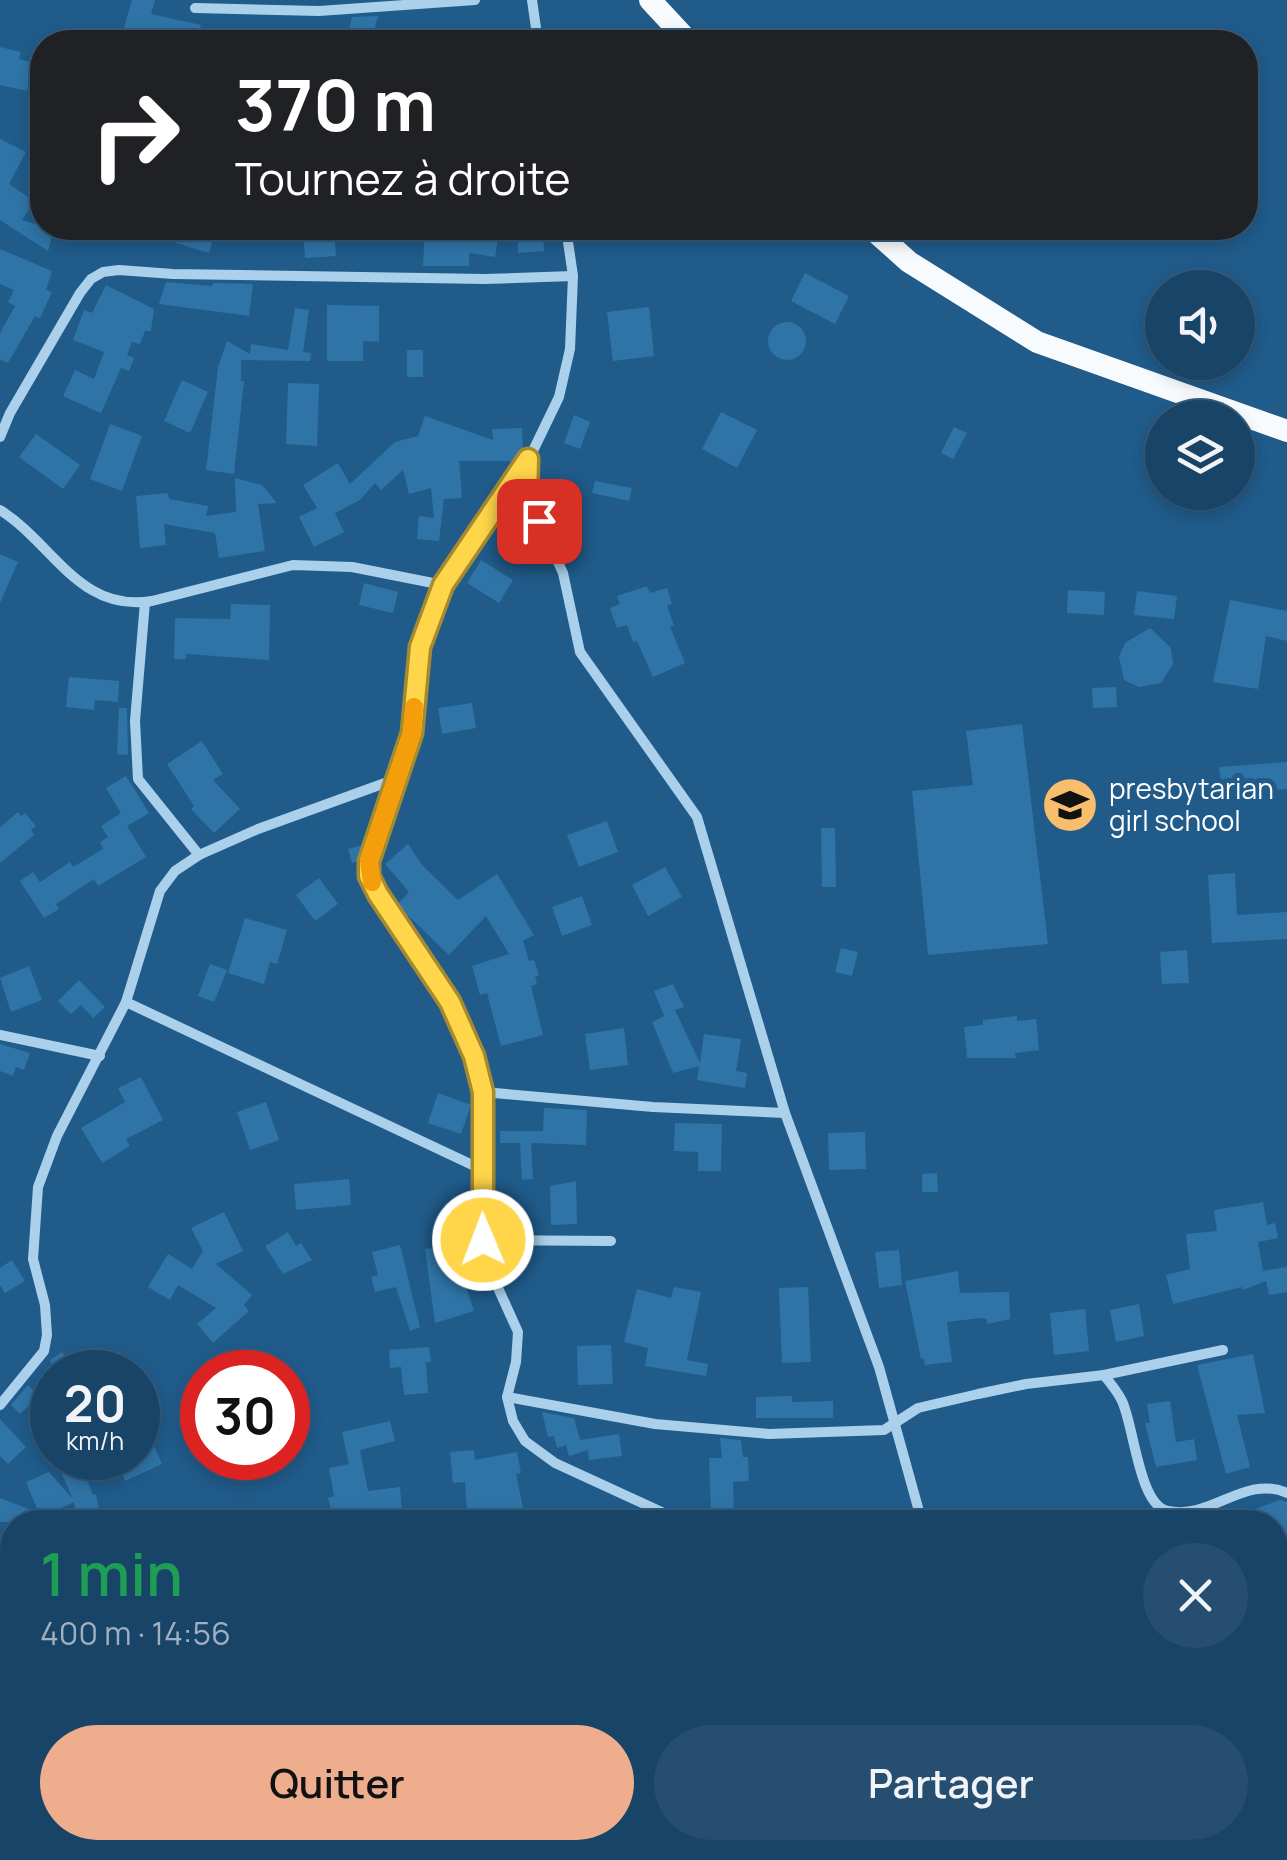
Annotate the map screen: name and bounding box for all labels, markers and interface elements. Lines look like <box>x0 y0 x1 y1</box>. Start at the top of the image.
text: 370 m <box>235 56 436 152</box>
icon: right <box>70 70 200 200</box>
text: Tournez à droite <box>235 147 571 209</box>
map controls <box>1145 270 1255 510</box>
button: sound <box>1145 270 1255 380</box>
button: layers <box>1145 400 1255 510</box>
pin <box>497 479 582 564</box>
icon: arrive <box>512 494 567 549</box>
place label: presbytarian girl school <box>1109 769 1274 839</box>
school or university icon: presbytarian girl school <box>1040 775 1100 835</box>
position arrow <box>431 1188 535 1292</box>
speed limit sign: 30 <box>180 1350 310 1480</box>
text: 20 <box>64 1369 126 1437</box>
text: km/h <box>66 1423 124 1458</box>
text: 1 min <box>40 1532 183 1614</box>
button: close <box>1143 1543 1248 1648</box>
text: 400 m · 14:56 <box>40 1611 231 1655</box>
button: Quitter <box>40 1725 634 1840</box>
button: Partager <box>654 1725 1248 1840</box>

